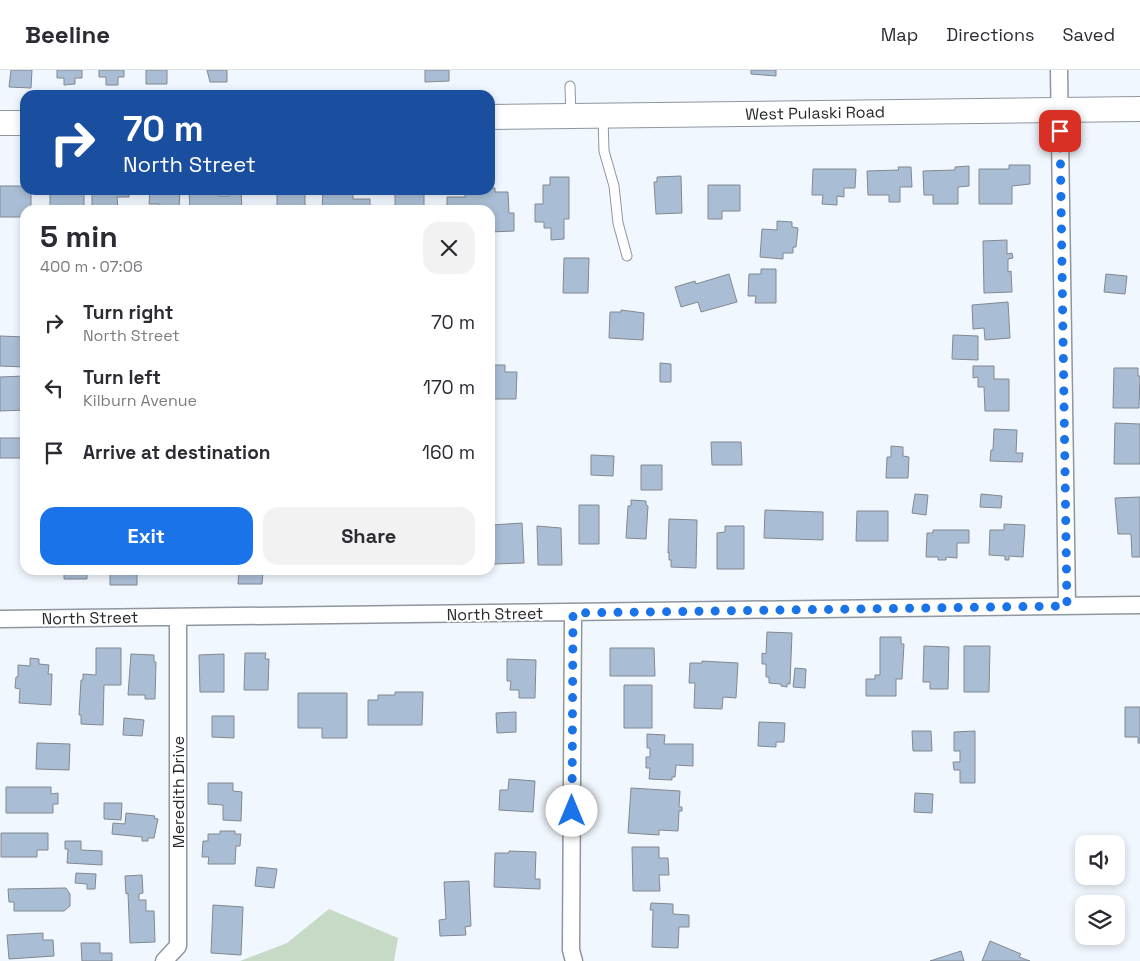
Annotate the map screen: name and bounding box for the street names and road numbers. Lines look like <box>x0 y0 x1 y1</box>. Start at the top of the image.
street label: West Pulaski Road <box>745 101 885 125</box>
street label: North Street <box>446 603 544 625</box>
street label: North Street <box>41 607 139 629</box>
street label: Meredith Drive <box>168 736 189 848</box>

